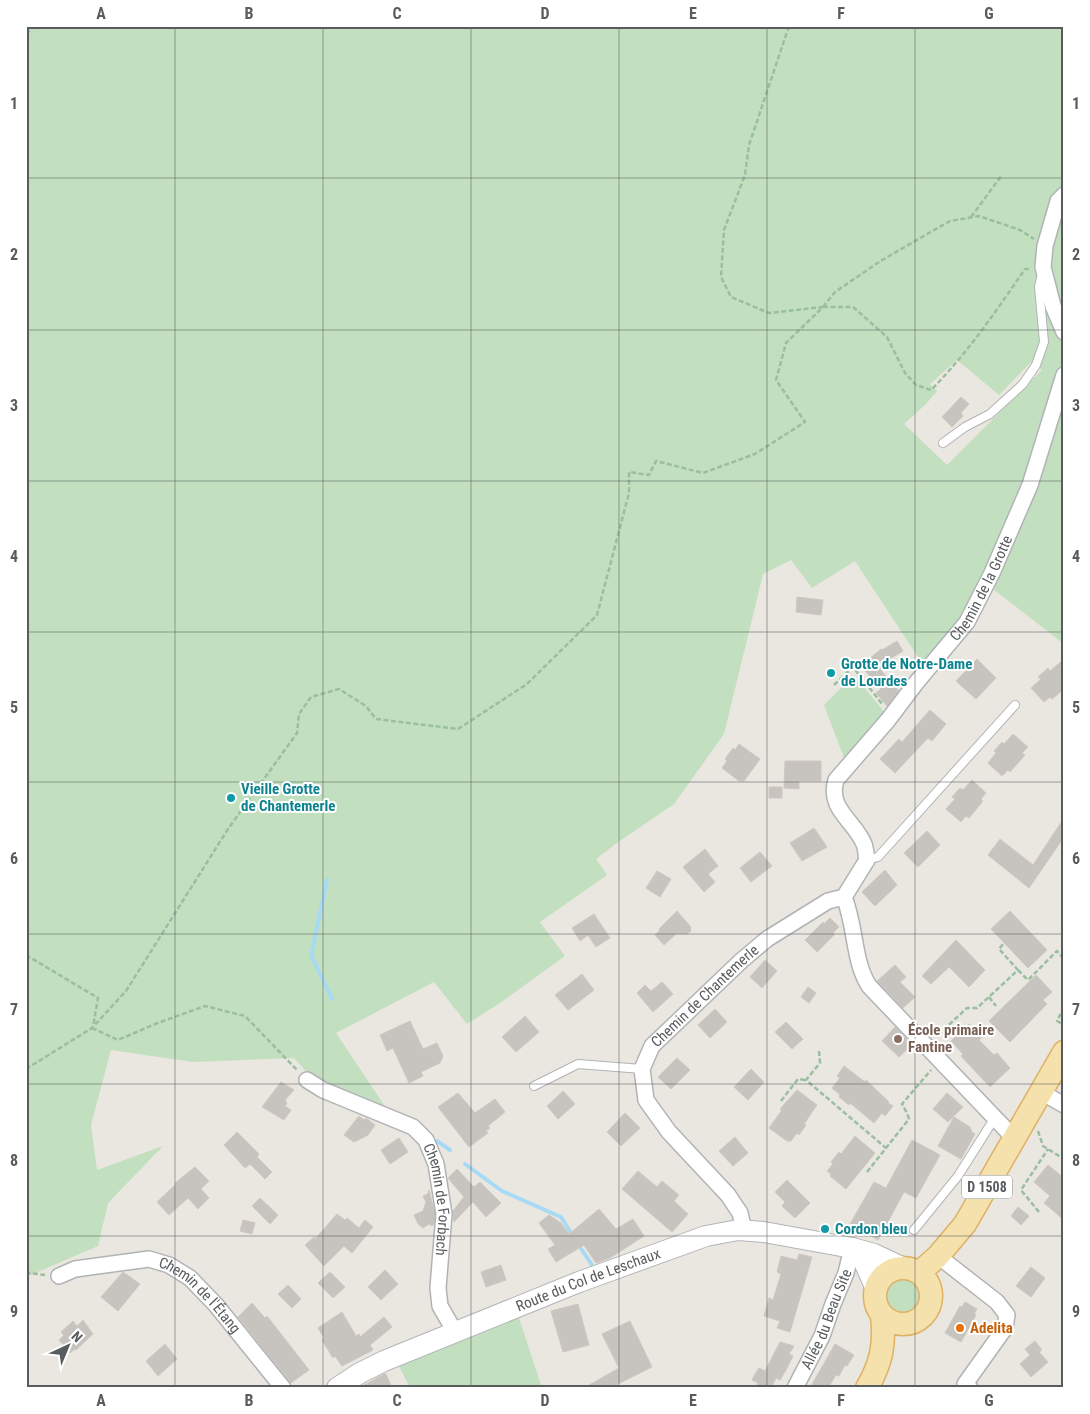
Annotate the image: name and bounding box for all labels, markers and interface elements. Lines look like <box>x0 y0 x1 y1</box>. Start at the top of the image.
text: A <box>96 4 106 23</box>
text: B <box>245 4 254 23</box>
text: C <box>392 4 402 23</box>
text: D <box>540 4 550 23</box>
text: E <box>689 4 697 23</box>
text: F <box>837 4 845 23</box>
text: G <box>984 4 994 23</box>
text: 1 <box>10 94 18 113</box>
text: 1 <box>1072 94 1080 113</box>
text: 2 <box>10 245 18 264</box>
text: 2 <box>1072 245 1080 264</box>
text: 3 <box>10 396 18 415</box>
text: 3 <box>1072 396 1080 415</box>
street label: Chemin de la Grotte <box>946 533 1016 645</box>
text: 4 <box>10 547 18 566</box>
text: 4 <box>1072 547 1080 566</box>
place label: Grotte de Notre-Dame de Lourdes <box>841 655 972 690</box>
marker: Grotte de Notre-Dame de Lourdes <box>825 667 837 679</box>
text: 5 <box>10 698 18 717</box>
text: 5 <box>1072 698 1080 717</box>
place label: Vieille Grotte de Chantemerle <box>241 780 335 815</box>
marker: Vieille Grotte de Chantemerle <box>225 792 237 804</box>
text: 6 <box>10 849 18 868</box>
text: 6 <box>1072 849 1080 868</box>
street label: Chemin de Chantemerle <box>647 941 762 1051</box>
text: 7 <box>10 1000 18 1019</box>
text: 7 <box>1072 1000 1080 1019</box>
place label: École primaire Fantine <box>908 1021 994 1056</box>
marker: École primaire Fantine <box>892 1033 904 1045</box>
street label: Chemin de Forbach <box>419 1141 453 1256</box>
text: 8 <box>10 1151 18 1170</box>
text: 8 <box>1072 1151 1080 1170</box>
road number: D 1508 <box>962 1176 1012 1198</box>
place label: Cordon bleu <box>835 1220 907 1238</box>
marker: Cordon bleu <box>819 1223 831 1235</box>
street label: Route du Col de Leschaux <box>513 1244 663 1316</box>
street label: Chemin de l'Étang <box>157 1253 244 1337</box>
street label: Allée du Beau Site <box>797 1266 856 1372</box>
text: 9 <box>10 1302 18 1321</box>
text: 9 <box>1072 1302 1080 1321</box>
place label: Adelita <box>970 1319 1013 1337</box>
north arrow <box>42 1322 92 1372</box>
marker: Adelita <box>954 1322 966 1334</box>
text: N <box>68 1328 86 1345</box>
text: A <box>96 1391 106 1410</box>
text: B <box>245 1391 254 1410</box>
text: C <box>392 1391 402 1410</box>
text: D <box>540 1391 550 1410</box>
text: E <box>689 1391 697 1410</box>
text: F <box>837 1391 845 1410</box>
text: G <box>984 1391 994 1410</box>

